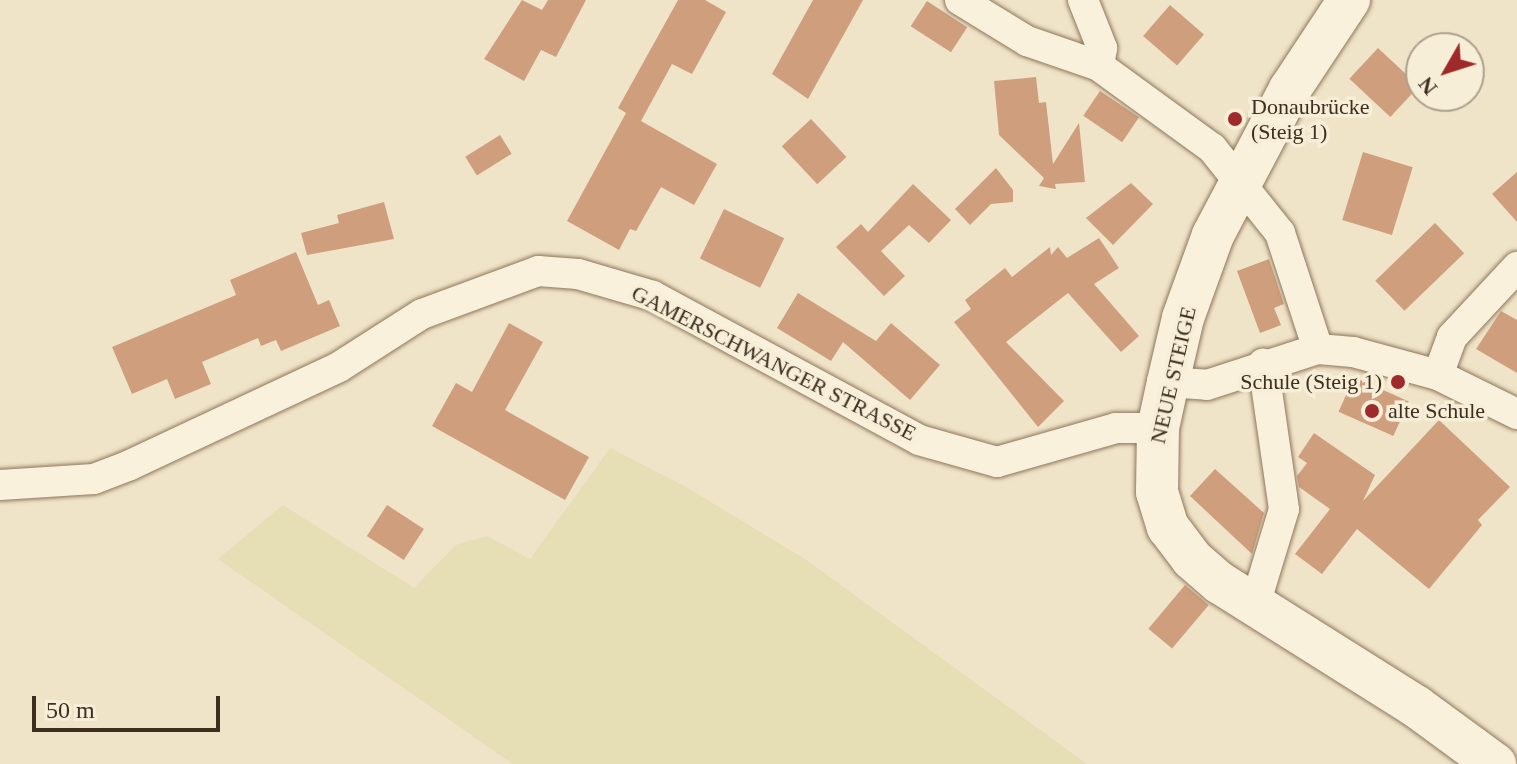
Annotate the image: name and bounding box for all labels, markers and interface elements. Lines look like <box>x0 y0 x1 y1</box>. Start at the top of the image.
north arrow <box>1405 32 1485 112</box>
text: N <box>1413 72 1442 100</box>
place label: Donaubrücke (Steig 1) <box>1251 93 1370 144</box>
marker: Donaubrücke (Steig 1) <box>1226 110 1244 128</box>
street label: GAMERSCHWANGER STRASSE <box>627 280 921 446</box>
street label: NEUE STEIGE <box>1144 304 1202 446</box>
place label: Schule (Steig 1) <box>1240 369 1382 395</box>
marker: Schule (Steig 1) <box>1389 373 1407 391</box>
place label: alte Schule <box>1388 398 1485 424</box>
marker: alte Schule <box>1363 402 1381 420</box>
scale bar <box>36 680 224 730</box>
text: 50 m <box>46 697 95 723</box>

